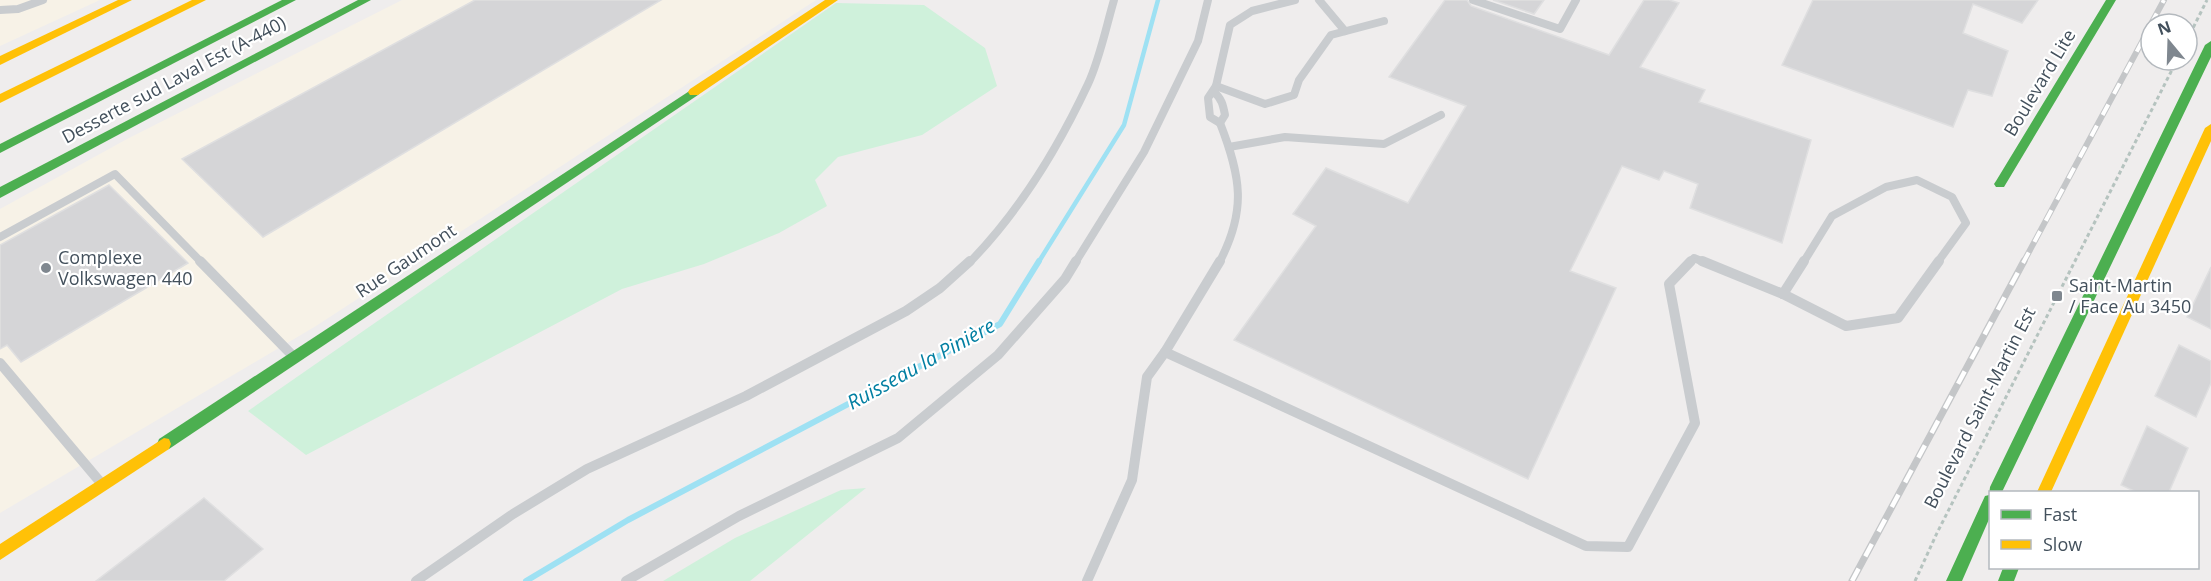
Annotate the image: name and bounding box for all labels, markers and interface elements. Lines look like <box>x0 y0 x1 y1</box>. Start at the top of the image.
street label: Desserte sud Laval Est (A-440) <box>57 10 290 148</box>
north arrow <box>2139 12 2199 72</box>
text: N <box>2154 15 2174 40</box>
street label: Boulevard Lite <box>1998 25 2081 140</box>
street label: Rue Gaumont <box>351 218 460 303</box>
place label: Complexe Volkswagen 440 <box>58 245 193 290</box>
marker: Complexe Volkswagen 440 <box>39 261 53 275</box>
place label: Saint-Martin / Face Au 3450 <box>2069 273 2191 318</box>
marker: Saint-Martin / Face Au 3450 <box>2050 289 2064 303</box>
street label: Boulevard Saint-Martin Est <box>1918 303 2040 512</box>
water label: Ruisseau la Pinière <box>842 312 1000 416</box>
legend <box>1989 491 2199 569</box>
text: Fast <box>2043 502 2077 526</box>
text: Slow <box>2043 532 2082 556</box>

